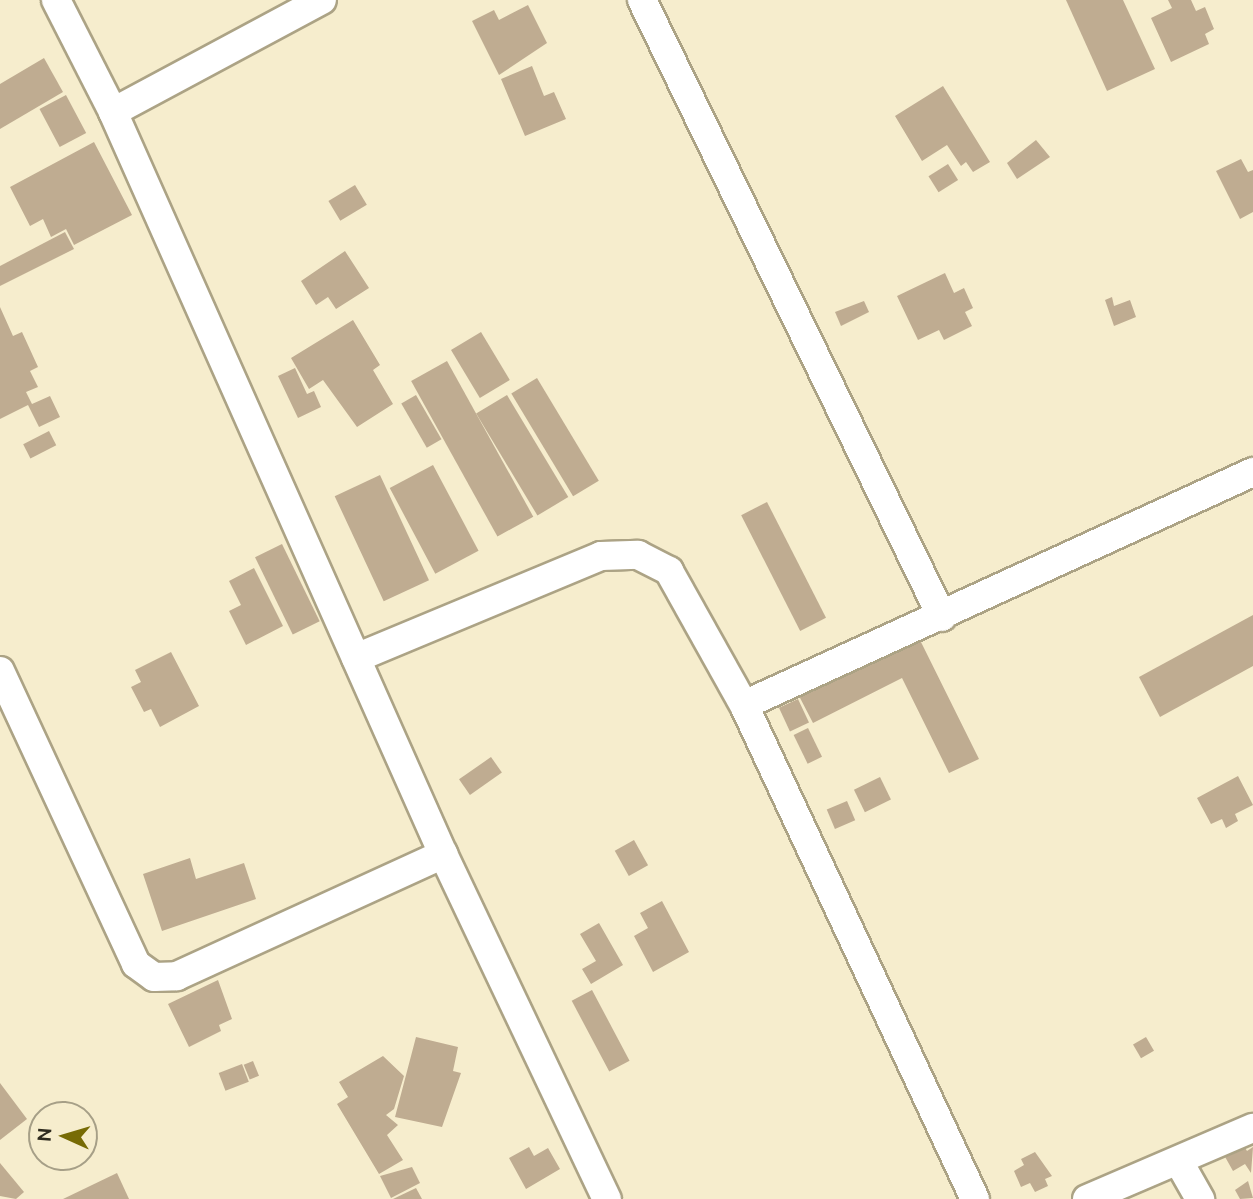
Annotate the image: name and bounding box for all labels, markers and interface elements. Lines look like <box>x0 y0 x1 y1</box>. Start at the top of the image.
north arrow <box>28 1101 98 1171</box>
text: N <box>33 1127 56 1143</box>

